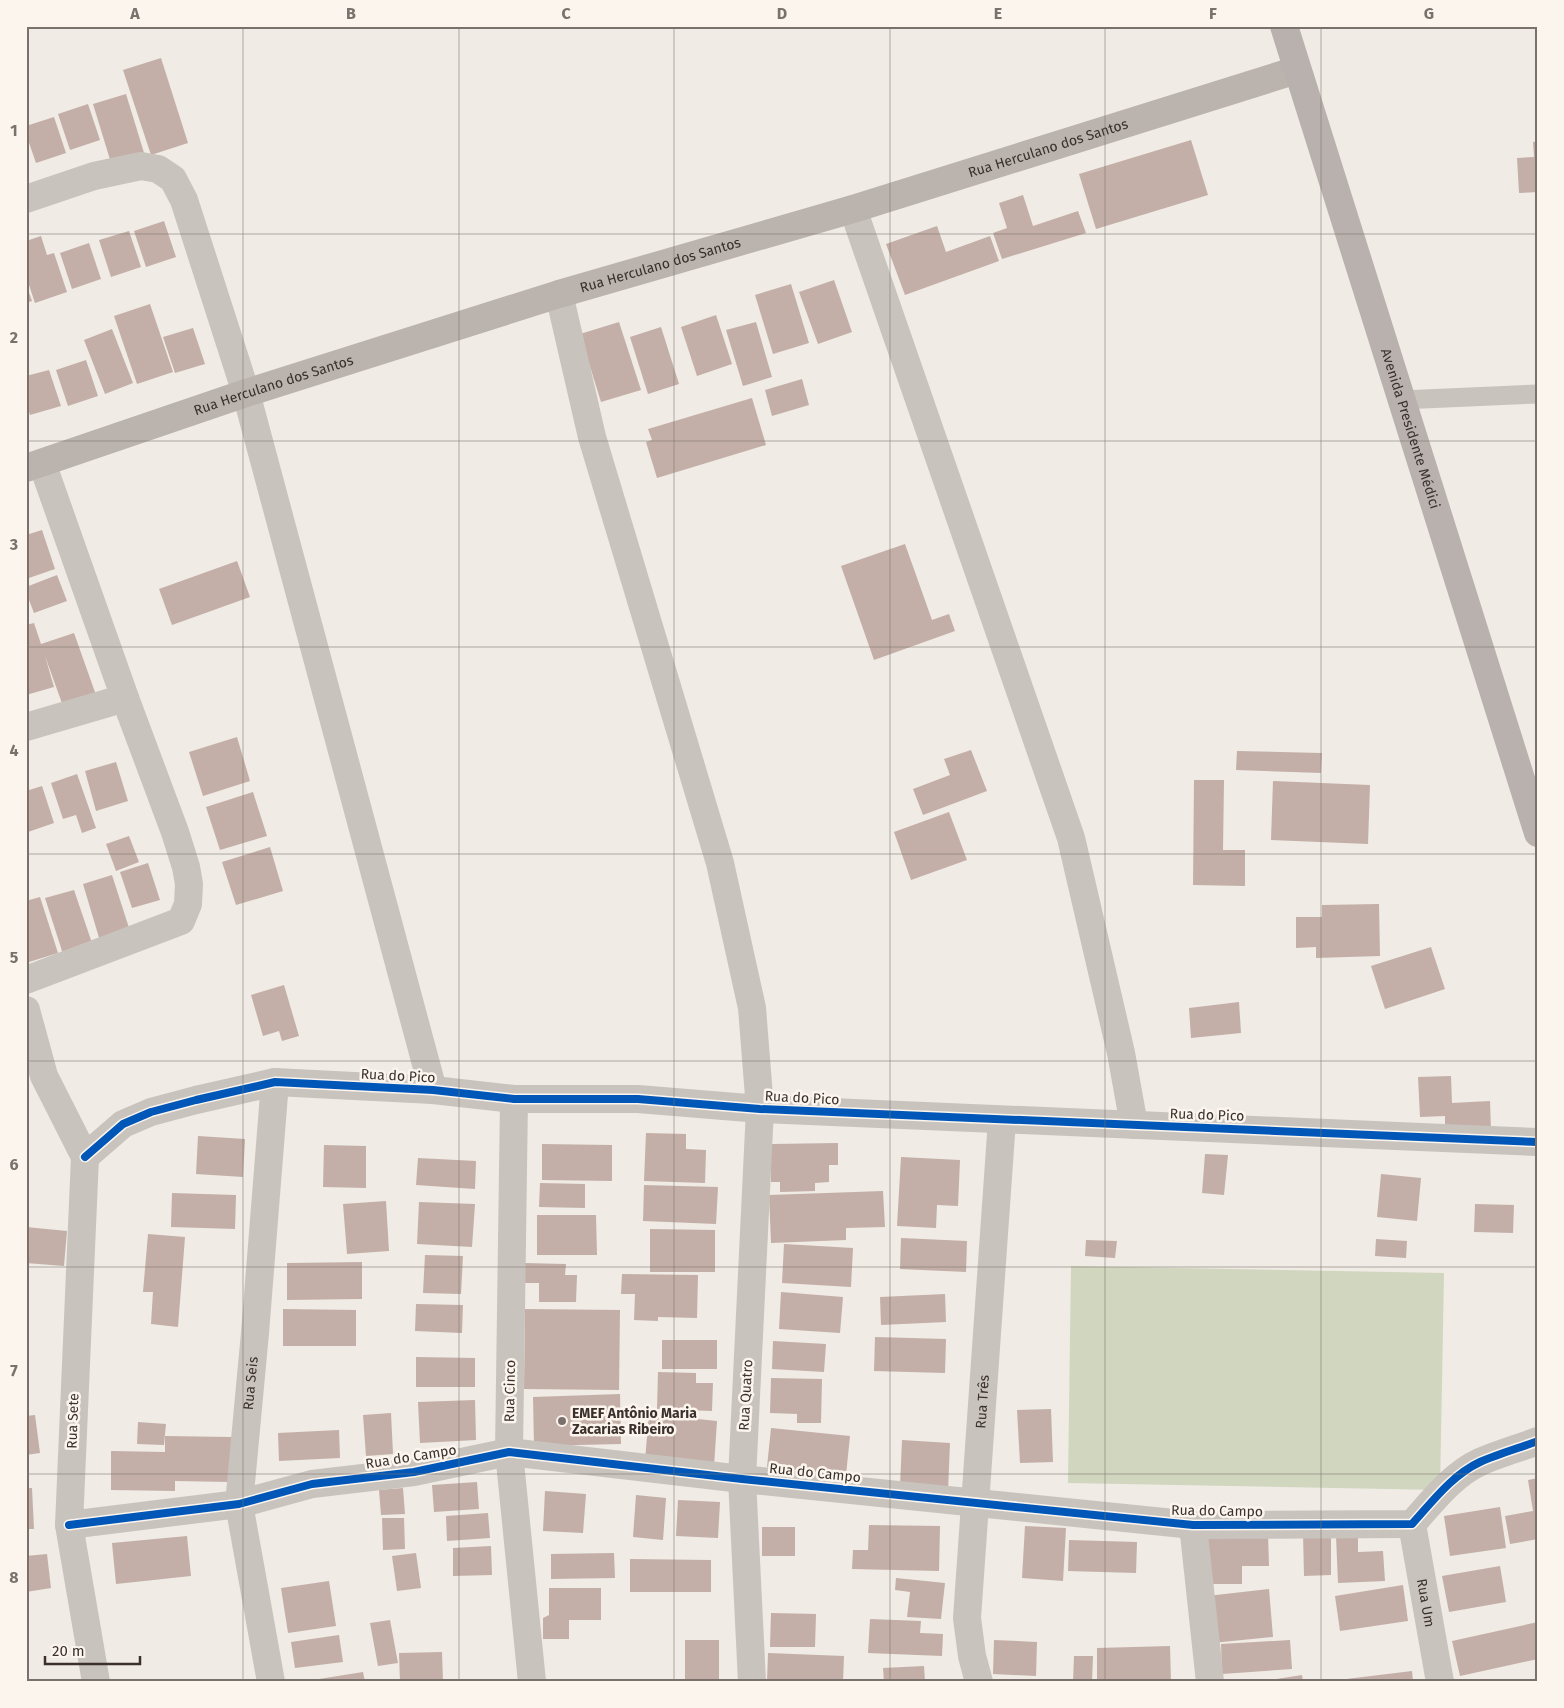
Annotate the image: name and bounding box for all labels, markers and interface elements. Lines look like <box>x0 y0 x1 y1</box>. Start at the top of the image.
text: A <box>129 4 140 23</box>
text: B <box>346 4 356 23</box>
text: C <box>561 4 571 23</box>
text: D <box>777 4 787 23</box>
text: E <box>994 4 1002 23</box>
text: F <box>1209 4 1217 23</box>
text: G <box>1424 4 1434 23</box>
street label: Rua Herculano dos Santos <box>966 115 1130 181</box>
text: 1 <box>10 121 18 140</box>
street label: Rua Herculano dos Santos <box>578 233 743 296</box>
text: 2 <box>10 328 18 347</box>
street label: Avenida Presidente Médici <box>1377 346 1444 511</box>
street label: Rua Herculano dos Santos <box>191 351 356 419</box>
text: 3 <box>9 535 18 554</box>
text: 4 <box>9 741 19 760</box>
text: 5 <box>10 948 19 967</box>
street label: Rua do Pico <box>360 1066 436 1086</box>
street label: Rua do Pico <box>764 1088 840 1108</box>
street label: Rua do Pico <box>1169 1105 1245 1125</box>
text: 6 <box>9 1155 19 1174</box>
street label: Rua Seis <box>239 1355 261 1411</box>
street label: Rua Quatro <box>736 1359 756 1431</box>
street label: Rua Cinco <box>501 1360 519 1422</box>
text: 7 <box>10 1361 18 1380</box>
street label: Rua Três <box>972 1374 993 1429</box>
street label: Rua Sete <box>64 1393 82 1449</box>
place label: EMEF Antônio Maria Zacarias Ribeiro <box>572 1405 697 1438</box>
marker: EMEF Antônio Maria Zacarias Ribeiro <box>556 1415 568 1427</box>
street label: Rua do Campo <box>364 1441 458 1473</box>
street label: Rua do Campo <box>768 1460 862 1486</box>
street label: Rua do Campo <box>1171 1502 1263 1520</box>
text: 8 <box>9 1568 19 1587</box>
street label: Rua Um <box>1413 1577 1439 1629</box>
scale bar <box>45 1633 140 1665</box>
text: 20 m <box>52 1642 85 1660</box>

